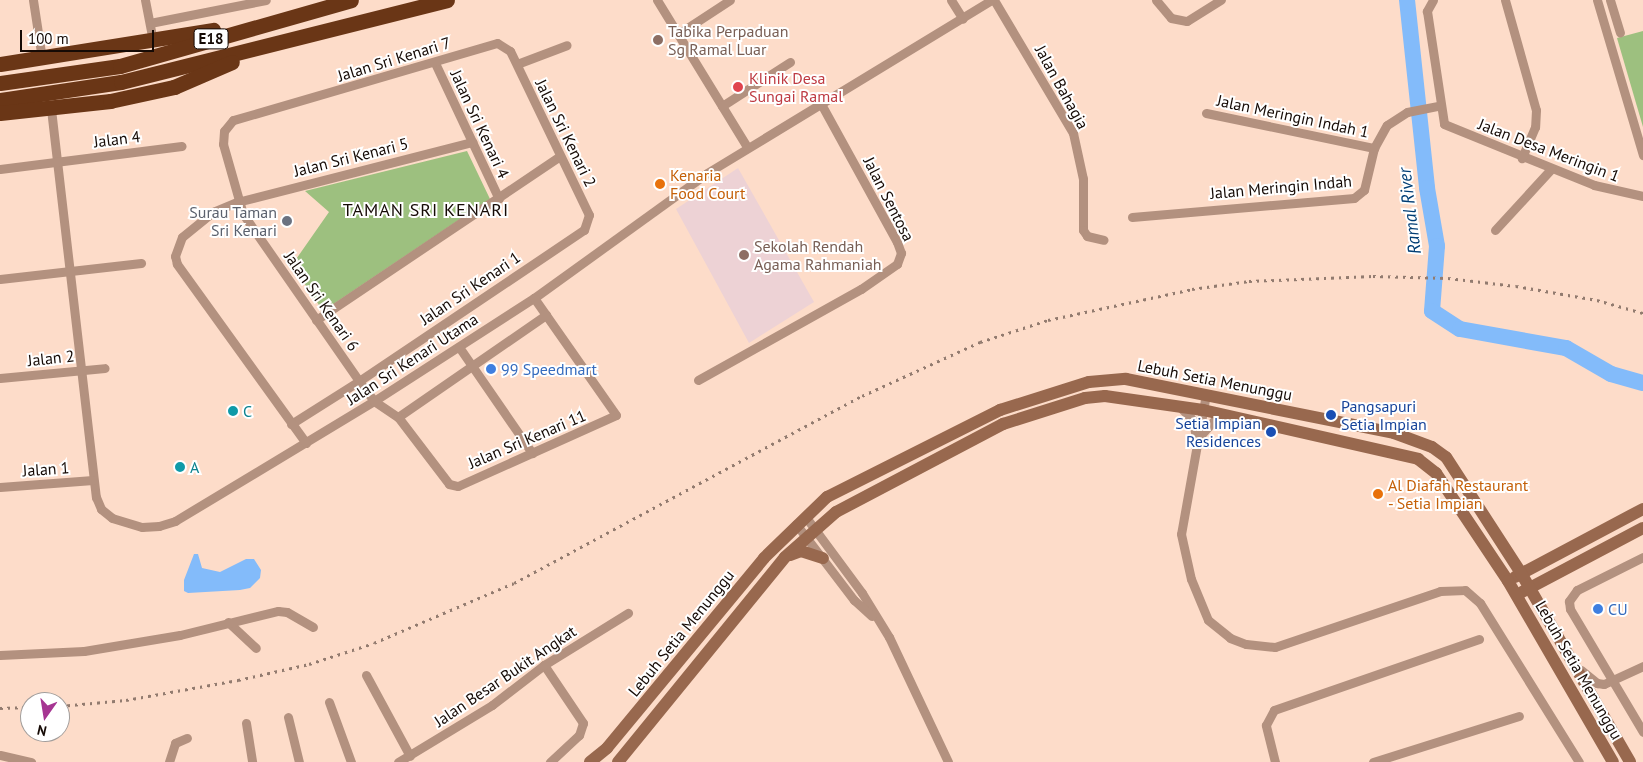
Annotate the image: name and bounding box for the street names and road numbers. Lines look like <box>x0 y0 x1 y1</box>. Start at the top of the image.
road number: E18 <box>194 26 228 52</box>
street label: Jalan Sri Kenari 7 <box>335 33 453 85</box>
street label: Jalan Bahagia <box>1031 42 1093 132</box>
street label: Jalan Sri Kenari 4 <box>447 67 513 181</box>
street label: Jalan Sri Kenari 2 <box>532 76 600 190</box>
street label: Jalan Meringin Indah 1 <box>1215 90 1371 142</box>
street label: Jalan Desa Meringin 1 <box>1476 114 1622 186</box>
street label: Jalan 4 <box>93 127 141 151</box>
street label: Jalan Sri Kenari 5 <box>292 134 410 180</box>
street label: Jalan Sentosa <box>860 154 918 244</box>
street label: Jalan Meringin Indah <box>1209 171 1353 203</box>
street label: Jalan Sri Kenari 6 <box>281 247 363 355</box>
street label: Jalan Sri Kenari 1 <box>416 247 524 329</box>
street label: Jalan Sri Kenari Utama <box>343 309 481 409</box>
street label: Jalan 2 <box>27 346 75 370</box>
street label: Lebuh Setia Menunggu <box>1136 356 1294 404</box>
street label: Jalan Sri Kenari 11 <box>465 406 589 472</box>
street label: Jalan 1 <box>22 458 70 480</box>
street label: Lebuh Setia Menunggu <box>624 566 738 700</box>
street label: Lebuh Setia Menunggu <box>1531 597 1627 743</box>
street label: Jalan Besar Bukit Angkat <box>430 621 580 731</box>

